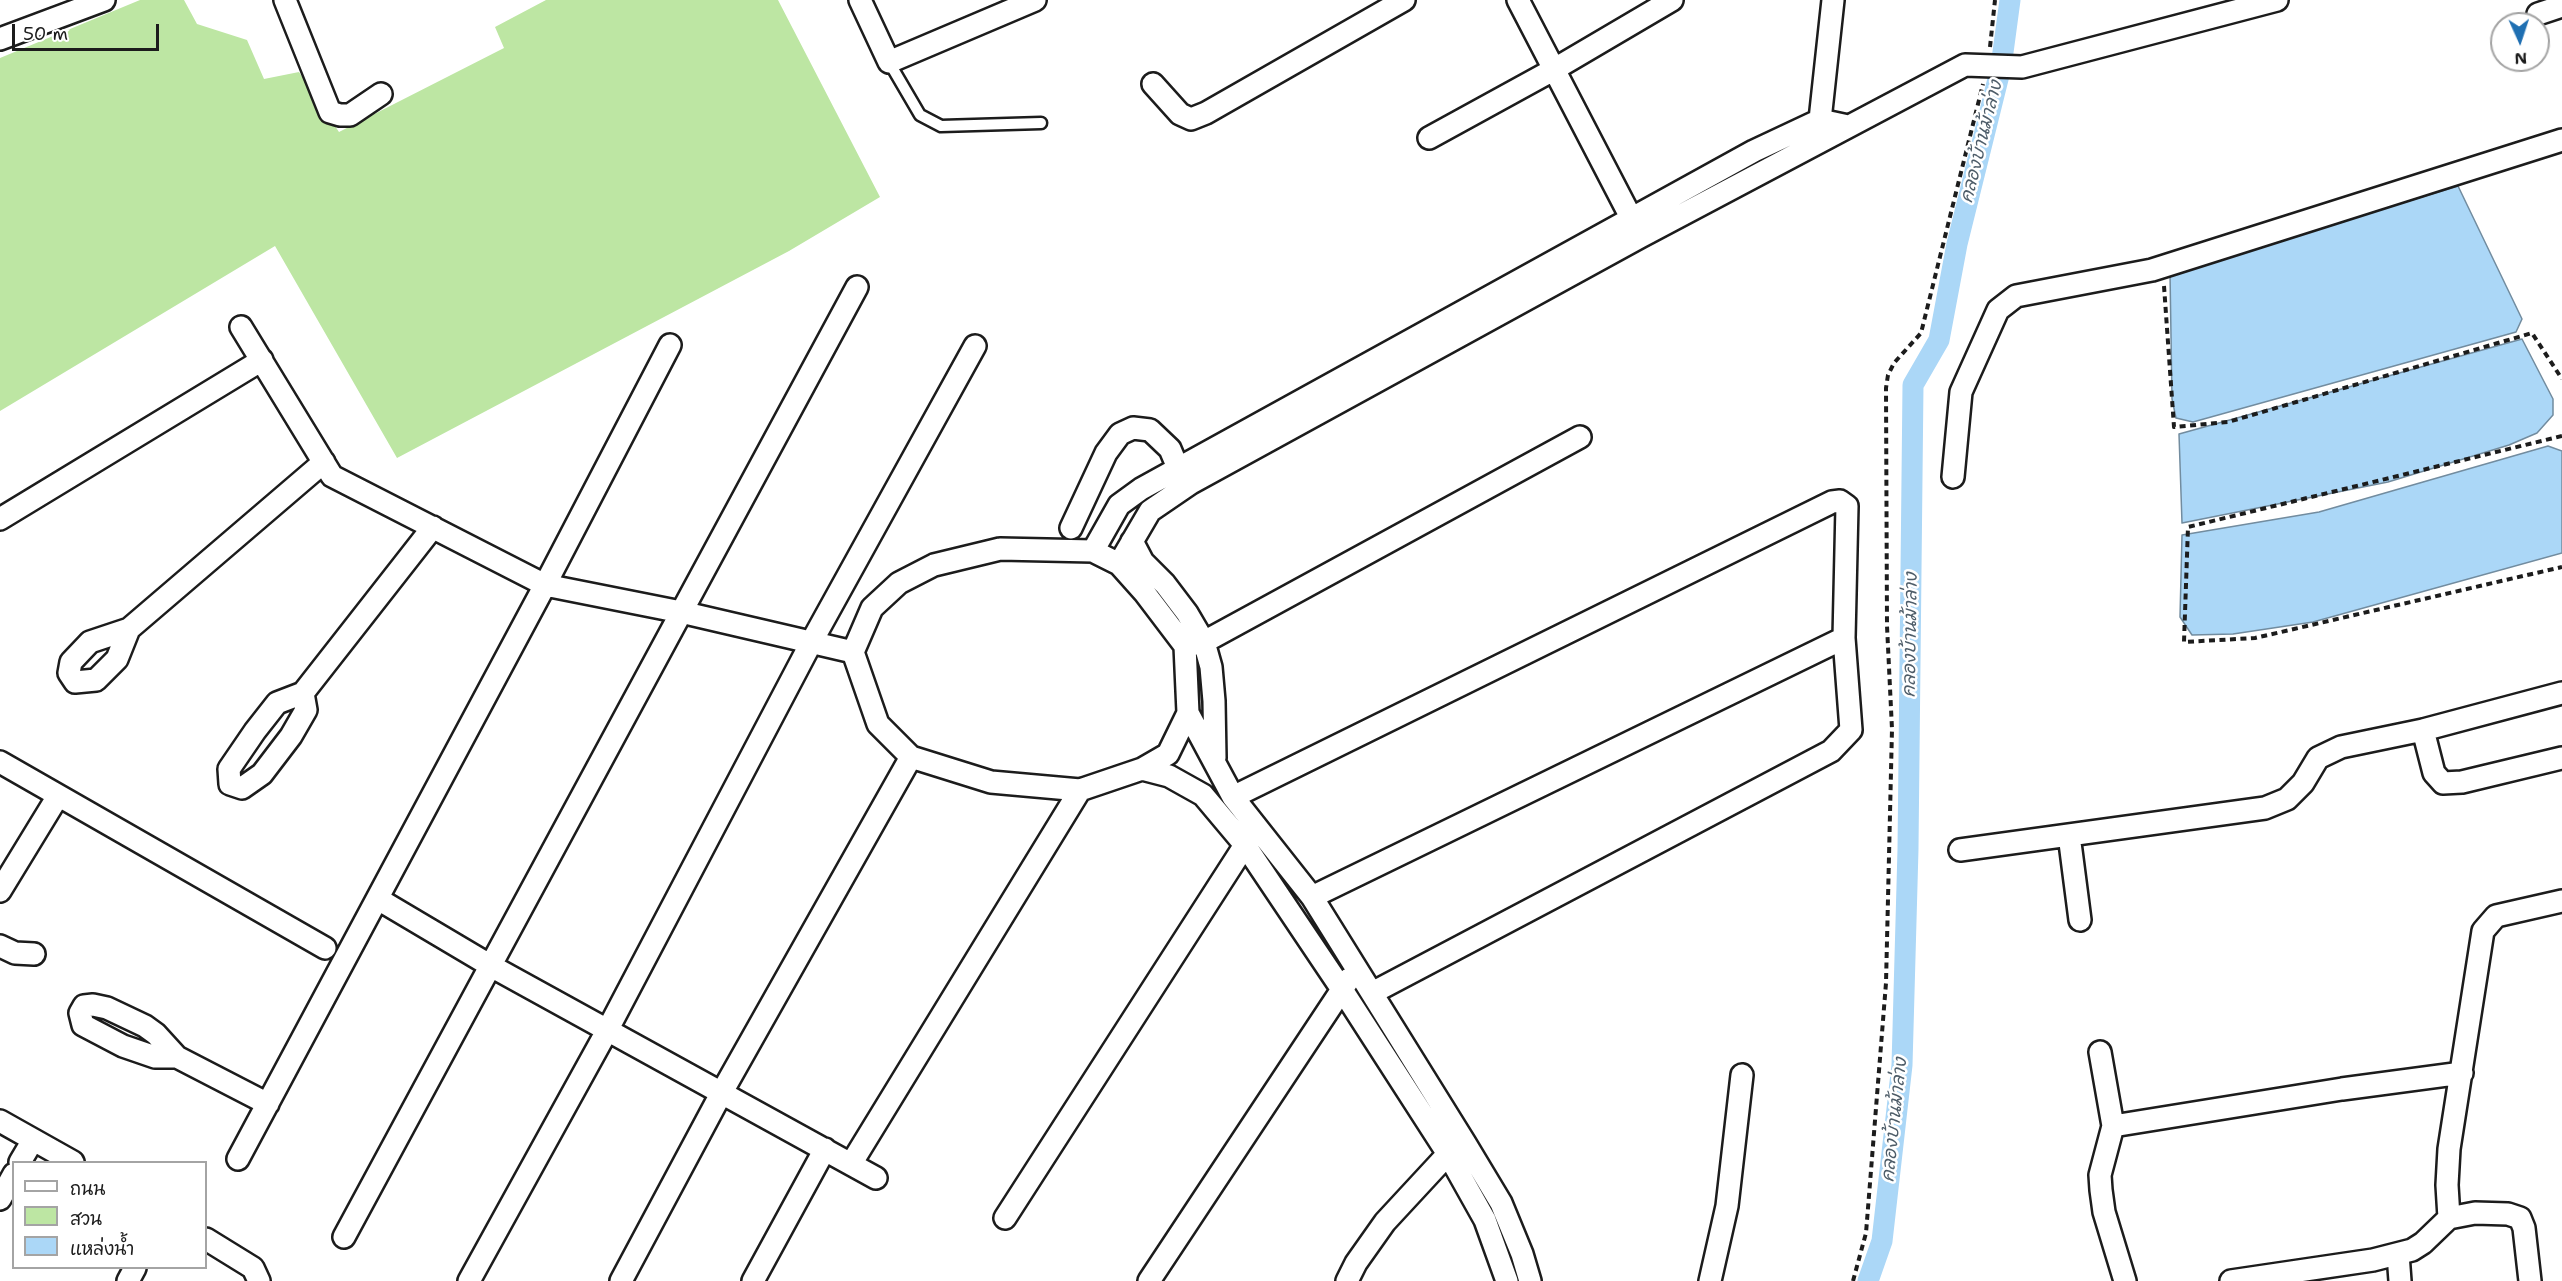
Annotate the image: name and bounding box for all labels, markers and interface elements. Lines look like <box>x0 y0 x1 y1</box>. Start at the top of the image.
scale bar <box>15 12 162 50</box>
north arrow <box>2490 12 2550 72</box>
text: 50 m <box>23 22 68 46</box>
text: N <box>2514 48 2528 69</box>
water label: คลองบ้านม้าล่าง <box>1956 79 2008 205</box>
water label: คลองบ้านม้าล่าง <box>1899 572 1923 698</box>
water label: คลองบ้านม้าล่าง <box>1878 1057 1912 1183</box>
legend <box>12 1161 207 1269</box>
text: ถนน <box>70 1177 105 1201</box>
text: สวน <box>70 1207 102 1231</box>
text: แหล่งน้ำ <box>70 1237 134 1261</box>

